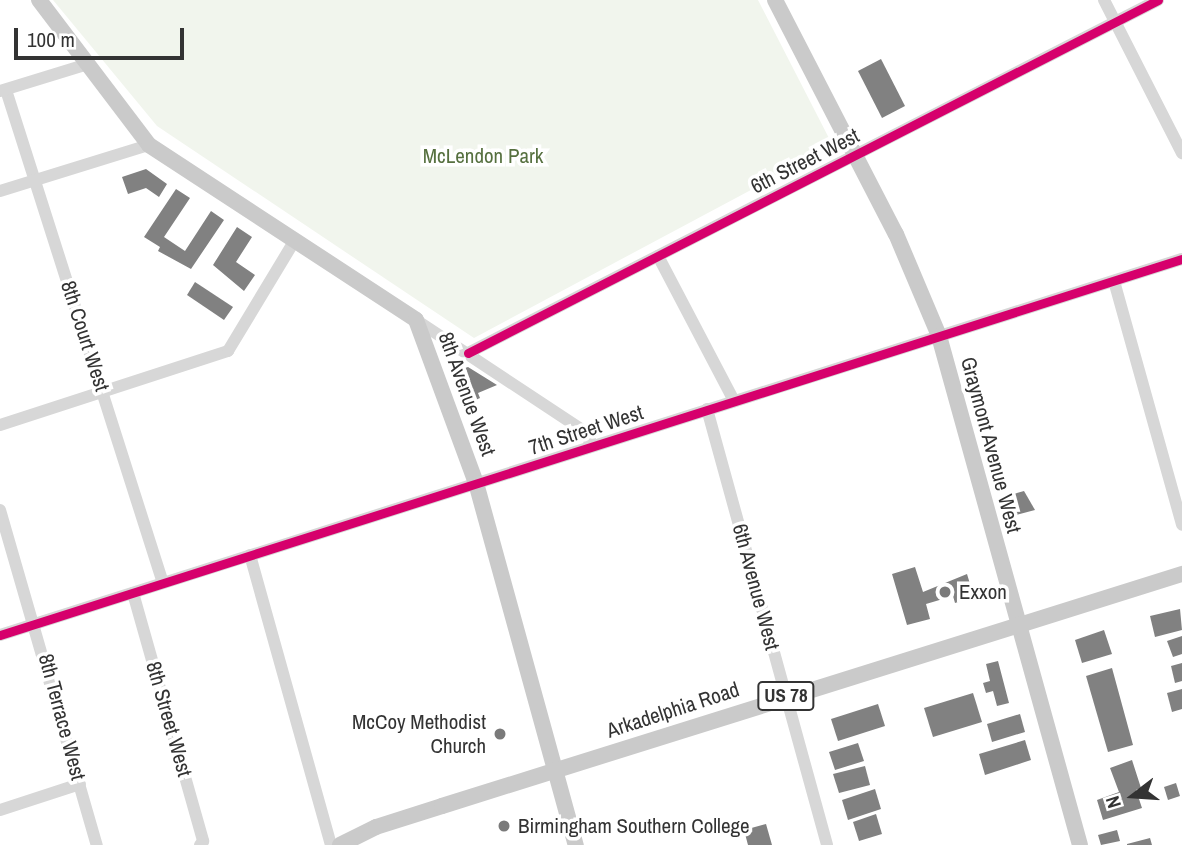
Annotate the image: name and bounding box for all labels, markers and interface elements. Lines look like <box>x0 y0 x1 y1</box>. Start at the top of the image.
scale bar <box>18 14 187 58</box>
text: 100 m <box>27 25 75 54</box>
street label: 6th Street West <box>747 123 863 199</box>
park label: McLendon Park <box>423 143 543 169</box>
street label: 8th Court West <box>55 278 115 394</box>
street label: 8th Avenue West <box>433 328 501 460</box>
street label: Graymont Avenue West <box>955 354 1027 536</box>
street label: 7th Street West <box>526 400 646 460</box>
street label: 6th Avenue West <box>727 521 785 653</box>
place label: Exxon <box>959 579 1007 605</box>
marker: Exxon <box>937 584 953 600</box>
street label: 8th Terrace West <box>33 651 91 783</box>
street label: 8th Street West <box>141 659 197 779</box>
street label: Arkadelphia Road <box>604 677 742 743</box>
road number: US 78 <box>756 680 816 712</box>
place label: McCoy Methodist Church <box>352 709 486 759</box>
marker: McCoy Methodist Church <box>492 726 508 742</box>
north arrow <box>1098 761 1168 831</box>
text: N <box>1099 793 1127 811</box>
place label: Birmingham Southern College <box>518 813 750 839</box>
marker: Birmingham Southern College <box>496 818 512 834</box>

